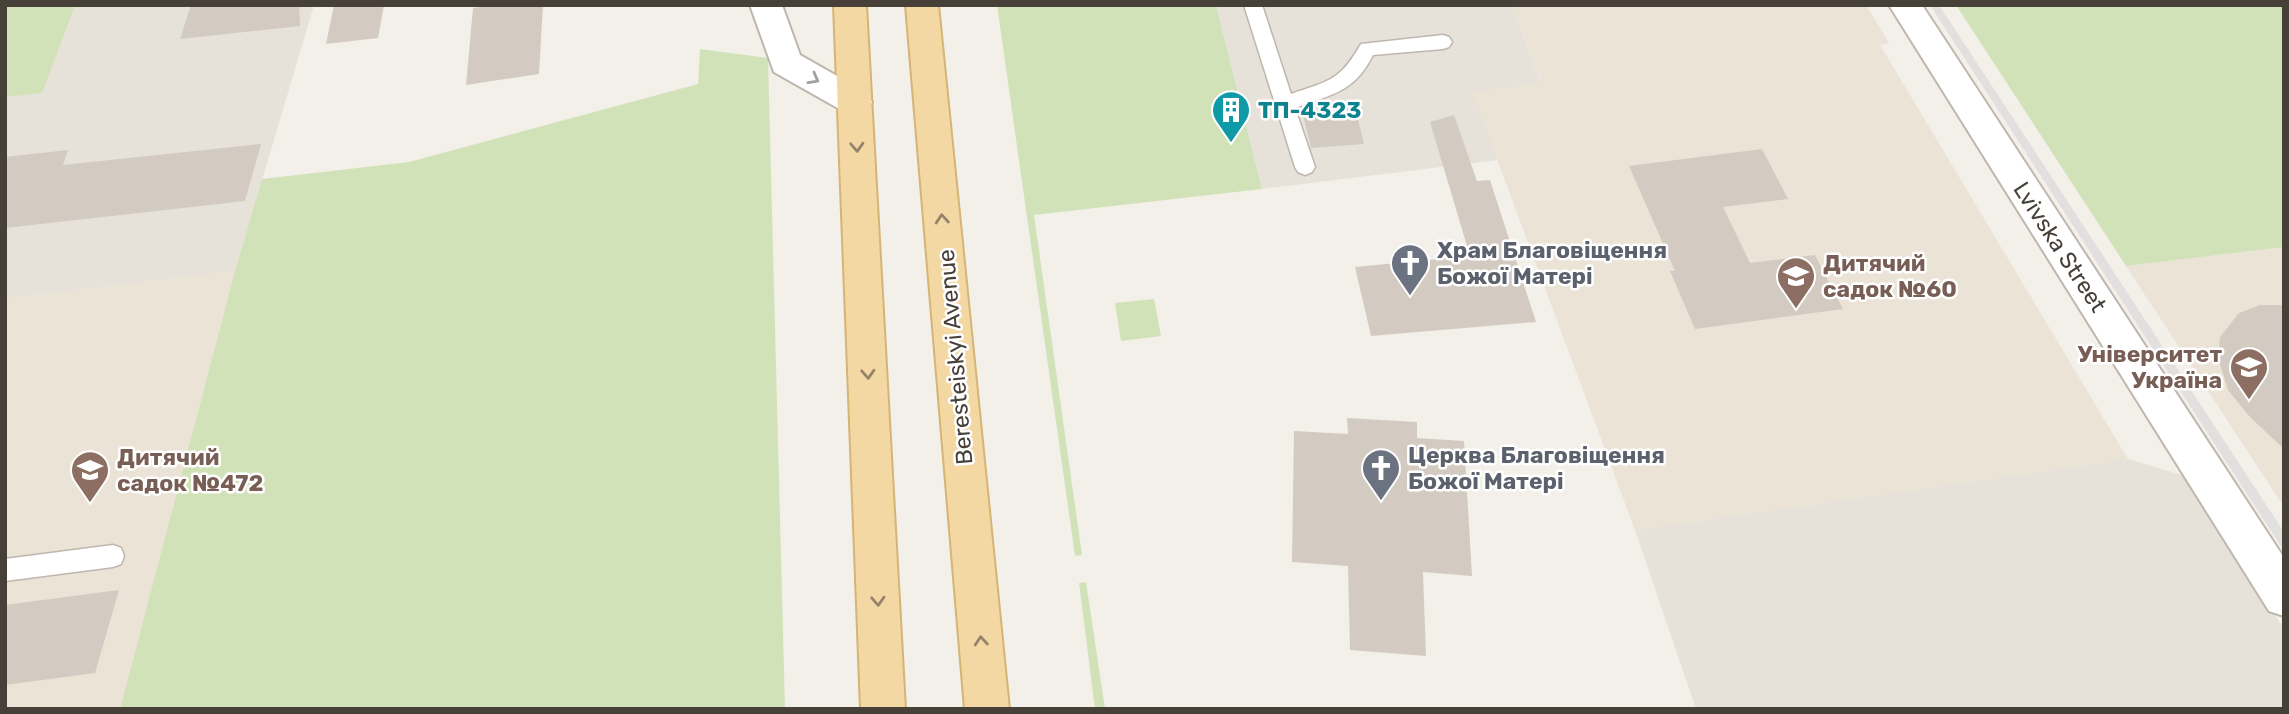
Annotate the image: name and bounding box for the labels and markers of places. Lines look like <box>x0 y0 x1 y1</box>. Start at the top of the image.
building icon: ТП-4323 <box>1210 89 1252 144</box>
place label: ТП-4323 <box>1258 96 1362 124</box>
place label: Храм Благовіщення Божої Матері <box>1437 236 1667 290</box>
church icon: Храм Благовіщення Божої Матері <box>1389 242 1431 297</box>
place label: Дитячий садок №60 <box>1823 249 1957 303</box>
school or university icon: Дитячий садок №60 <box>1775 255 1817 310</box>
place label: Університет Україна <box>2078 340 2222 394</box>
school or university icon: Університет Україна <box>2228 346 2270 401</box>
place label: Церква Благовіщення Божої Матері <box>1408 441 1665 495</box>
place label: Дитячий садок №472 <box>117 443 264 497</box>
church icon: Церква Благовіщення Божої Матері <box>1360 447 1402 502</box>
school or university icon: Дитячий садок №472 <box>69 449 111 504</box>

